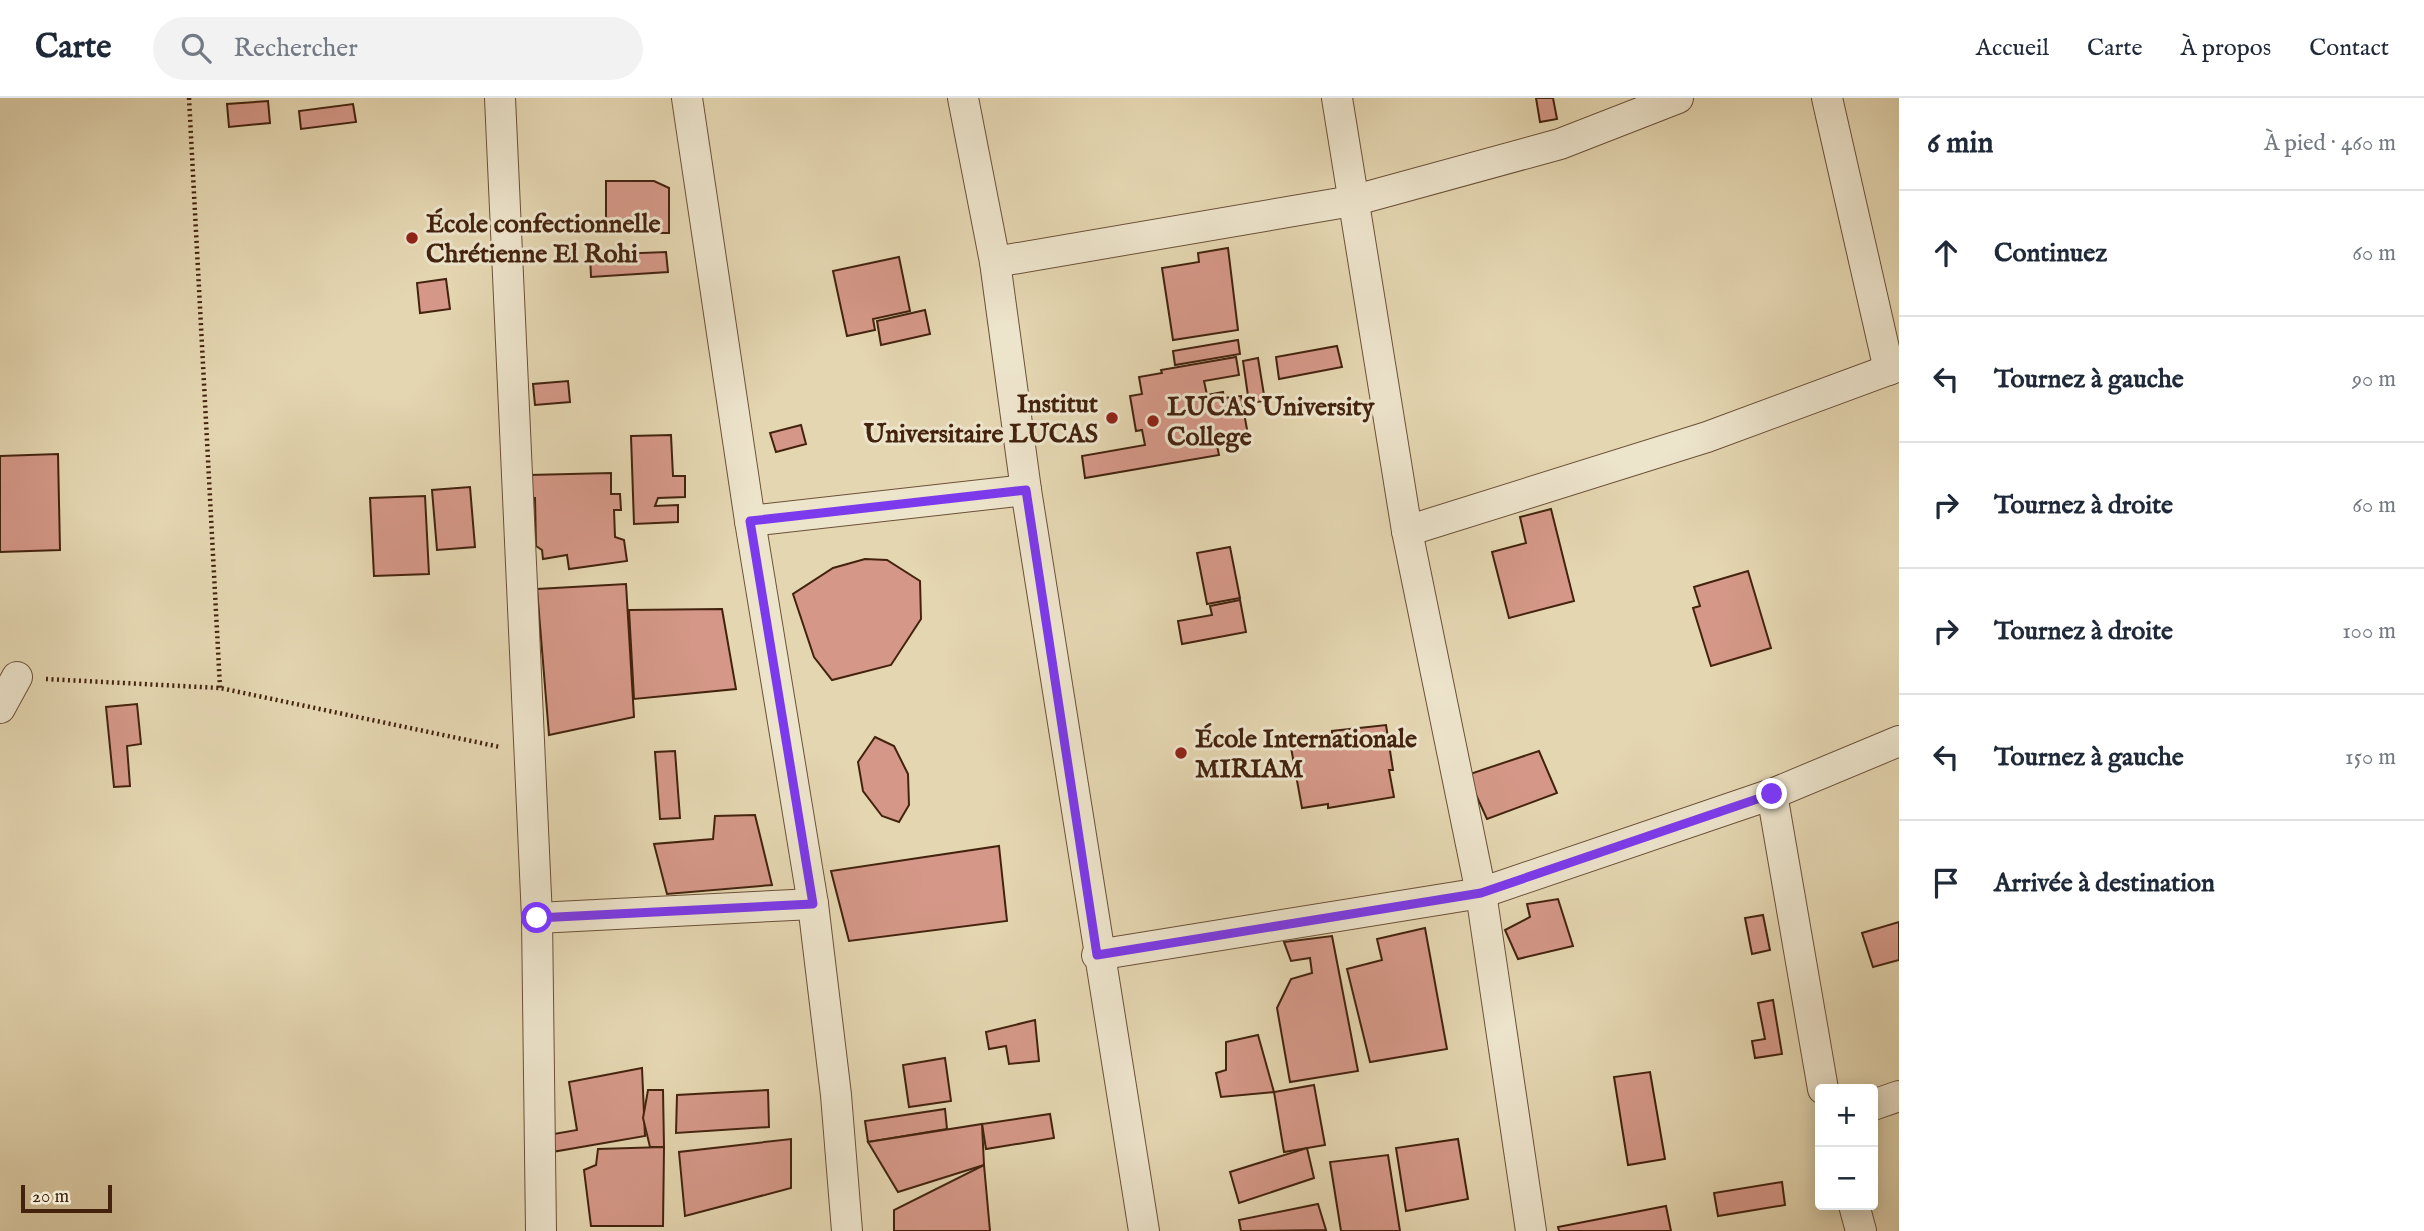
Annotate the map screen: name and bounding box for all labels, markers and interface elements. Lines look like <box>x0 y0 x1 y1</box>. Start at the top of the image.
search box <box>153 17 643 80</box>
text: Carte <box>35 27 111 69</box>
icon: search <box>177 29 215 67</box>
text: Rechercher <box>233 32 358 65</box>
text: Accueil <box>1976 33 2049 64</box>
text: Carte <box>2087 33 2143 64</box>
text: À propos <box>2181 33 2271 64</box>
text: Contact <box>2309 33 2389 64</box>
text: 6 min <box>1927 125 1993 163</box>
text: À pied · 460 m <box>2264 129 2396 158</box>
place label: École confectionnelle Chrétienne El Rohi <box>426 208 660 271</box>
marker: École confectionnelle Chrétienne El Rohi <box>404 230 420 246</box>
icon: ahead <box>1927 234 1965 272</box>
text: Continuez <box>1994 237 2107 270</box>
text: 60 m <box>2352 239 2396 268</box>
icon: left <box>1927 360 1965 398</box>
text: Tournez à gauche <box>1994 363 2184 396</box>
text: 90 m <box>2352 365 2396 394</box>
place label: Institut Universitaire LUCAS <box>863 388 1098 451</box>
place label: LUCAS University College <box>1167 391 1375 454</box>
marker: Institut Universitaire LUCAS <box>1104 410 1120 426</box>
marker: LUCAS University College <box>1145 413 1161 429</box>
icon: right <box>1927 486 1965 524</box>
text: Tournez à droite <box>1994 489 2173 522</box>
text: 60 m <box>2352 491 2396 520</box>
icon: right <box>1927 612 1965 650</box>
text: Tournez à droite <box>1994 615 2173 648</box>
text: 100 m <box>2342 617 2396 646</box>
place label: École Internationale MIRIAM <box>1195 723 1417 786</box>
icon: left <box>1927 738 1965 776</box>
text: Tournez à gauche <box>1994 741 2184 774</box>
text: 150 m <box>2345 743 2396 772</box>
marker: École Internationale MIRIAM <box>1173 745 1189 761</box>
route end <box>1756 778 1787 809</box>
icon: arrive <box>1927 864 1965 902</box>
text: Arrivée à destination <box>1994 867 2215 900</box>
route start <box>521 902 552 933</box>
map controls <box>1815 1084 1878 1210</box>
button: + <box>1815 1084 1878 1147</box>
button: − <box>1815 1147 1878 1210</box>
scale bar <box>21 1182 112 1214</box>
text: 20 m <box>32 1185 69 1209</box>

